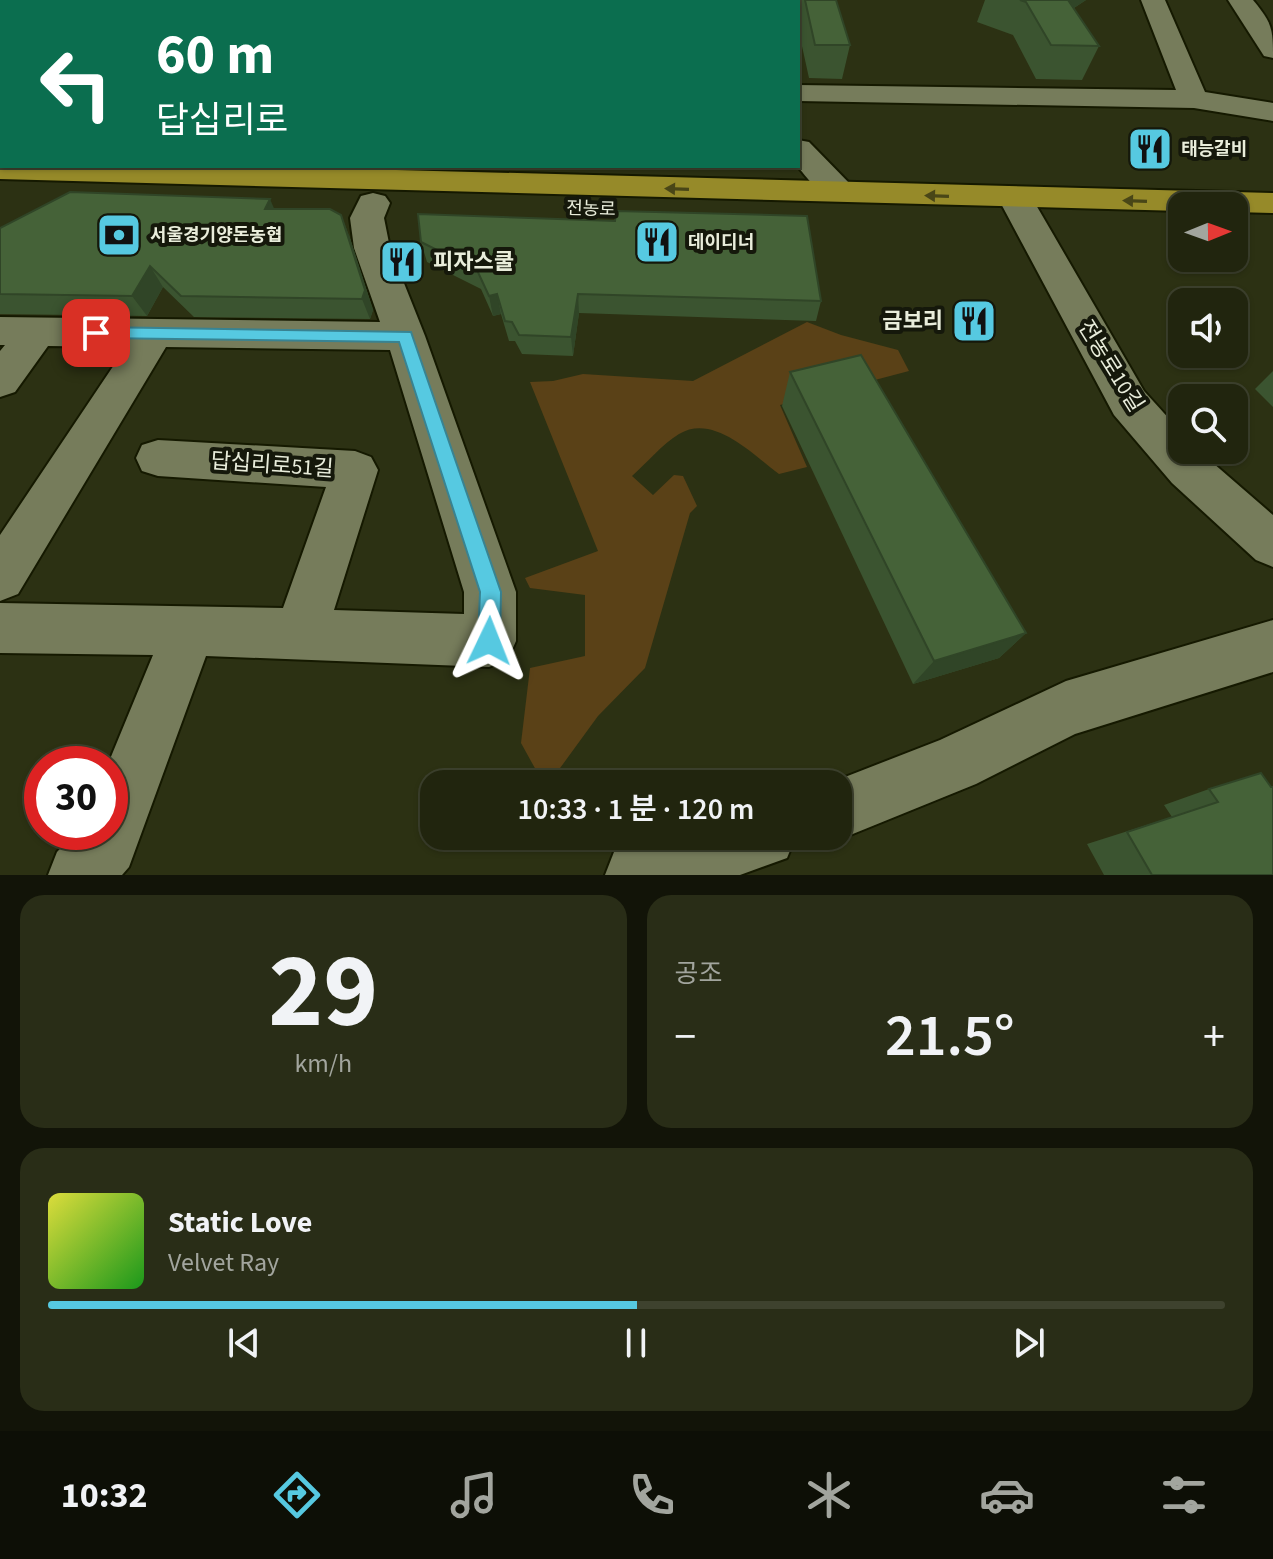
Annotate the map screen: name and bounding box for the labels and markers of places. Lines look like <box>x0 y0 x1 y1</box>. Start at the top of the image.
restaurant icon: 태능갈비 <box>1126 125 1174 173</box>
place label: 태능갈비 <box>1181 137 1247 162</box>
bank icon: 서울경기양돈농협 <box>95 211 143 259</box>
restaurant icon: 데이디너 <box>633 218 681 266</box>
place label: 서울경기양돈농협 <box>150 223 282 248</box>
place label: 데이디너 <box>688 230 754 255</box>
restaurant icon: 피자스쿨 <box>378 238 426 286</box>
place label: 피자스쿨 <box>433 246 514 278</box>
restaurant icon: 금보리 <box>950 297 998 345</box>
pin <box>62 299 130 367</box>
place label: 금보리 <box>882 305 943 337</box>

